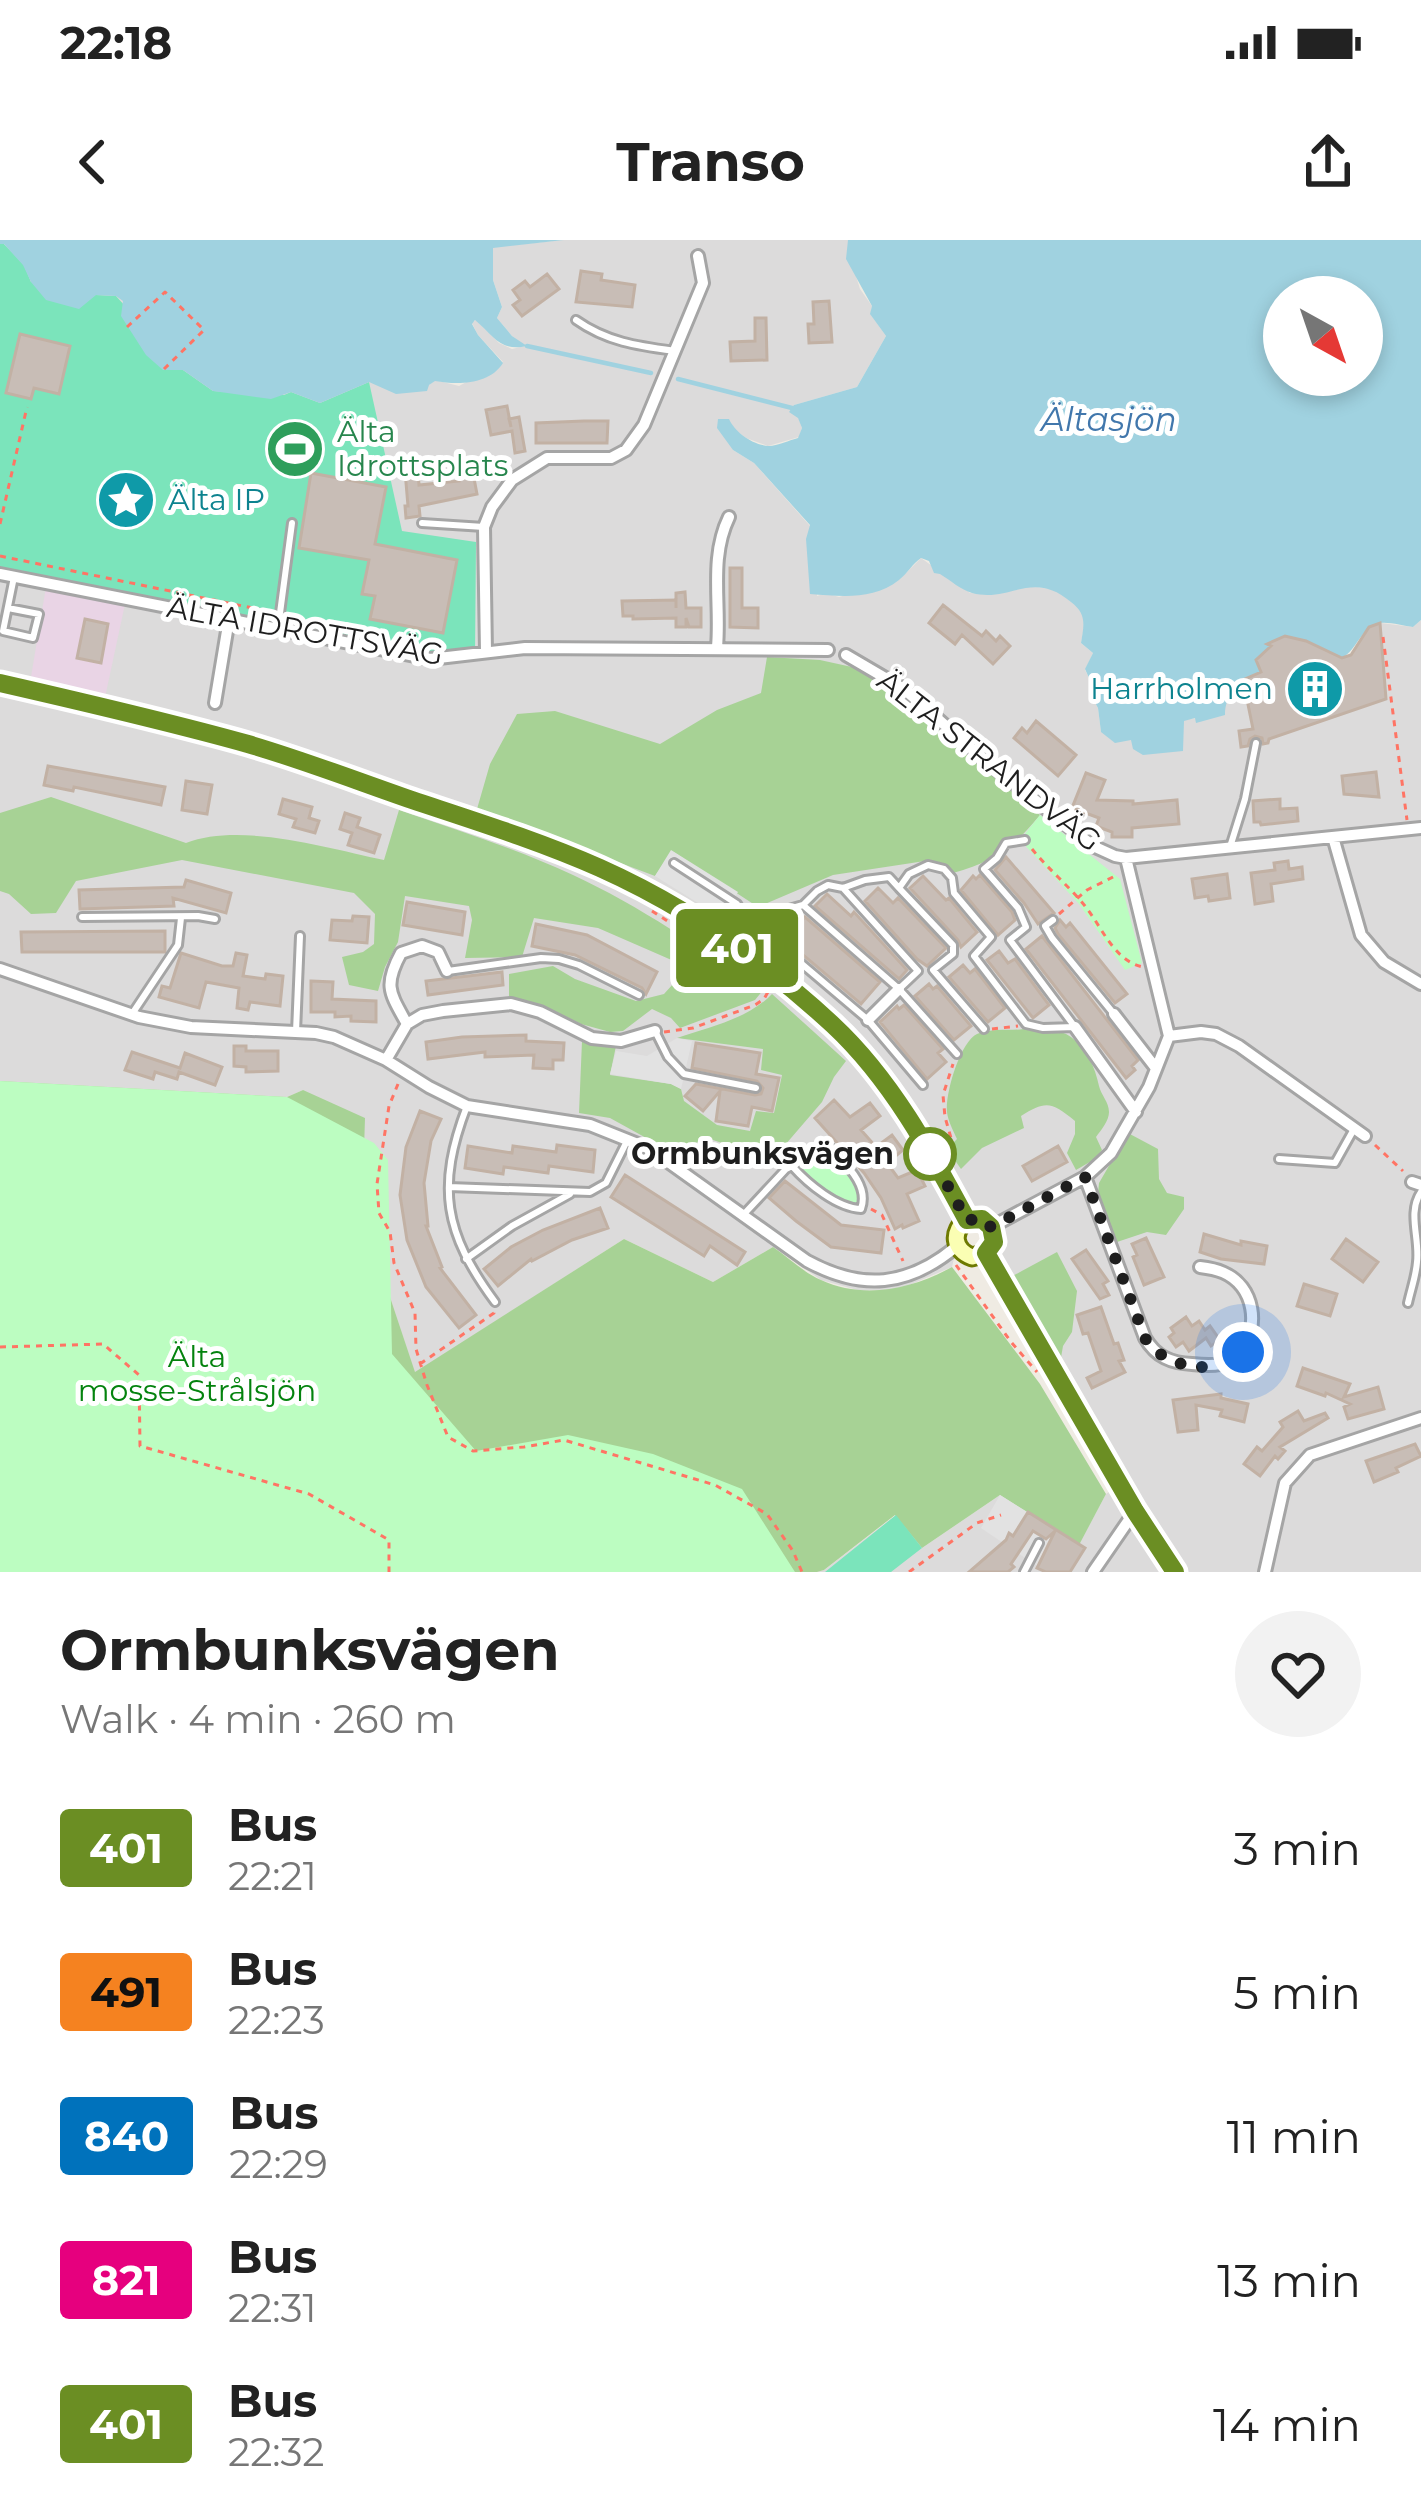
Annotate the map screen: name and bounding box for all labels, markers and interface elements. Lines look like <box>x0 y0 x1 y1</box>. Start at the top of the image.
text: 22:18 <box>60 15 172 70</box>
icon: back <box>60 129 126 195</box>
text: Transo <box>616 129 805 195</box>
icon: share <box>1295 129 1361 195</box>
north arrow <box>1263 276 1383 396</box>
map controls <box>1263 276 1383 396</box>
water label: Ältasjön <box>1039 399 1177 439</box>
place label: Älta Idrottsplats <box>337 413 508 484</box>
sports icon: Älta Idrottsplats <box>264 418 326 480</box>
place icon: Älta IP <box>95 469 157 531</box>
place label: Älta IP <box>168 481 265 518</box>
street label: ÄLTA IDROTTSVÄG <box>164 588 446 673</box>
building icon: Harrholmen <box>1284 658 1346 720</box>
street label: ÄLTA STRANDVÄG <box>870 662 1109 859</box>
place label: Harrholmen <box>1090 670 1273 707</box>
line badge: 401 <box>668 909 806 987</box>
text: 401 <box>700 922 774 974</box>
marker: Ormbunksvägen <box>905 1129 955 1179</box>
place label: Ormbunksvägen <box>631 1135 894 1172</box>
your location <box>1213 1322 1273 1382</box>
park label: Älta mosse-Strålsjön <box>78 1338 316 1409</box>
button: heart <box>1235 1611 1361 1737</box>
text: Ormbunksvägen <box>60 1615 560 1684</box>
text: Walk · 4 min · 260 m <box>60 1695 456 1743</box>
text: Bus <box>228 1797 317 1852</box>
text: 3 min <box>1234 1821 1361 1876</box>
text: 401 <box>89 1822 163 1874</box>
text: 22:21 <box>228 1852 317 1900</box>
text: Bus <box>228 1941 317 1996</box>
text: 5 min <box>1233 1965 1361 2020</box>
text: 491 <box>90 1966 162 2018</box>
text: 22:23 <box>228 1996 325 2044</box>
text: Bus <box>229 2085 318 2140</box>
text: 11 min <box>1226 2109 1361 2164</box>
text: 840 <box>84 2110 169 2162</box>
text: 22:29 <box>229 2140 328 2188</box>
text: Bus <box>228 2229 317 2284</box>
text: 13 min <box>1217 2253 1361 2308</box>
text: 821 <box>92 2254 160 2306</box>
text: 22:31 <box>228 2284 317 2332</box>
text: Bus <box>228 2373 317 2428</box>
text: 14 min <box>1213 2397 1361 2452</box>
text: 401 <box>89 2398 163 2450</box>
text: 22:32 <box>228 2428 325 2476</box>

